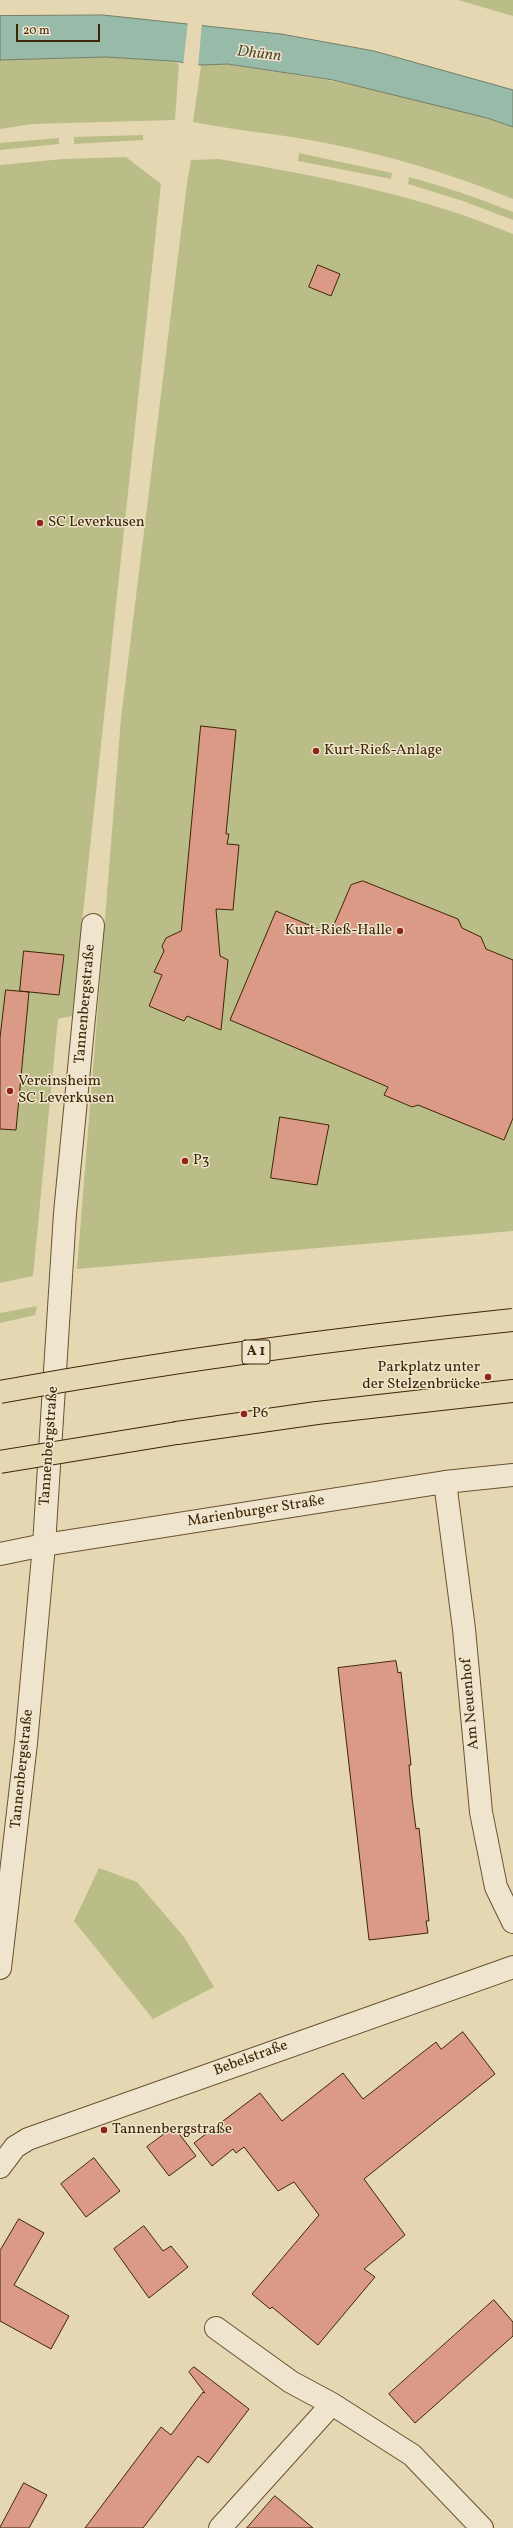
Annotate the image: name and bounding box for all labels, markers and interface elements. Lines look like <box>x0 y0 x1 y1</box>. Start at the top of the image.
scale bar <box>18 16 102 42</box>
text: 20 m <box>23 23 50 39</box>
water label: Dhünn <box>236 43 282 67</box>
place label: SC Leverkusen <box>48 514 145 532</box>
marker: SC Leverkusen <box>35 518 45 528</box>
place label: Kurt-Rieß-Anlage <box>324 742 442 760</box>
marker: Kurt-Rieß-Anlage <box>311 746 321 756</box>
place label: Kurt-Rieß-Halle <box>285 922 392 940</box>
marker: Kurt-Rieß-Halle <box>395 926 405 936</box>
street label: Tannenbergstraße <box>72 943 100 1065</box>
place label: Vereinsheim SC Leverkusen <box>18 1073 115 1108</box>
marker: Vereinsheim SC Leverkusen <box>5 1086 15 1096</box>
place label: P3 <box>193 1152 209 1170</box>
marker: P3 <box>180 1156 190 1166</box>
road number: A 1 <box>242 1340 270 1364</box>
place label: Parkplatz unter der Stelzenbrücke <box>362 1359 480 1394</box>
marker: Parkplatz unter der Stelzenbrücke <box>483 1372 493 1382</box>
street label: Tannenbergstraße <box>37 1385 63 1507</box>
place label: P6 <box>252 1405 268 1423</box>
marker: P6 <box>239 1409 249 1419</box>
street label: Marienburger Straße <box>186 1492 326 1532</box>
street label: Am Neuenhof <box>458 1658 484 1750</box>
street label: Tannenbergstraße <box>8 1708 38 1830</box>
street label: Bebelstraße <box>211 2037 291 2081</box>
place label: Tannenbergstraße <box>112 2121 232 2139</box>
marker: Tannenbergstraße <box>99 2125 109 2135</box>

